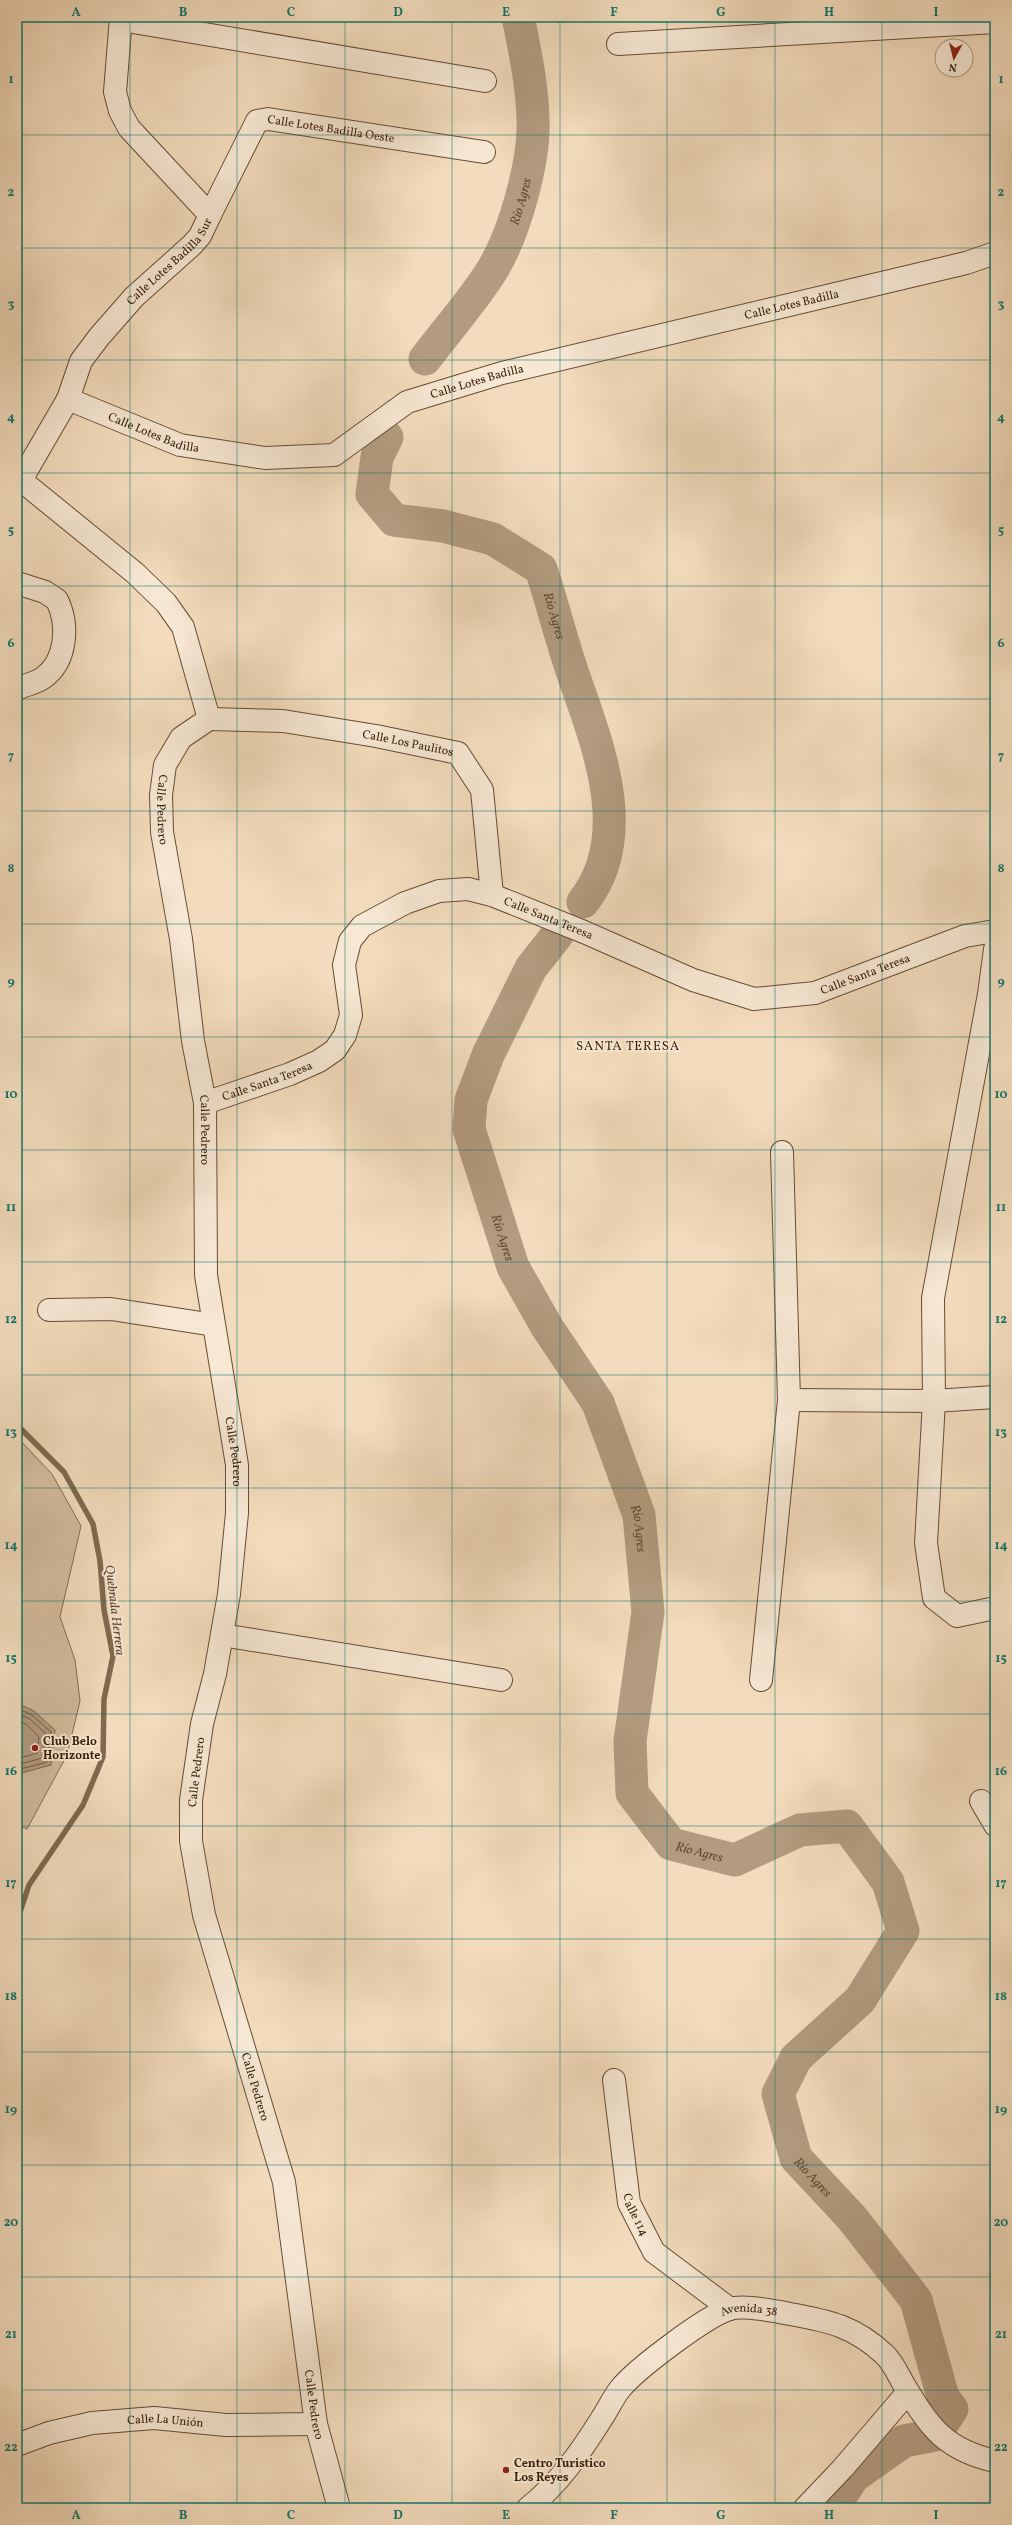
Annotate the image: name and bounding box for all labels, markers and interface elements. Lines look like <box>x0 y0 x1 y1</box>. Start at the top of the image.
text: A <box>71 4 81 22</box>
text: B <box>179 4 188 22</box>
text: C <box>287 4 295 22</box>
text: D <box>393 4 403 22</box>
text: E <box>502 4 510 22</box>
text: F <box>610 4 618 22</box>
text: G <box>716 4 726 22</box>
text: H <box>824 4 834 22</box>
text: I <box>934 4 939 22</box>
north arrow <box>934 38 974 78</box>
text: N <box>948 59 958 74</box>
text: 1 <box>8 71 14 89</box>
text: 1 <box>998 71 1004 89</box>
street label: Calle Lotes Badilla Oeste <box>266 112 396 147</box>
water label: Río Agres <box>506 176 537 228</box>
text: 2 <box>8 184 15 202</box>
text: 2 <box>998 184 1005 202</box>
street label: Calle Lotes Badilla Sur <box>123 215 217 309</box>
street label: Calle Lotes Badilla <box>743 286 841 324</box>
text: 3 <box>8 296 15 314</box>
text: 3 <box>998 296 1005 314</box>
street label: Calle Lotes Badilla <box>429 361 525 403</box>
text: 4 <box>7 409 15 427</box>
street label: Calle Lotes Badilla <box>105 409 200 457</box>
text: 4 <box>997 409 1005 427</box>
text: 5 <box>8 522 14 540</box>
text: 5 <box>998 522 1004 540</box>
water label: Río Agres <box>538 590 569 642</box>
text: 6 <box>7 635 15 653</box>
text: 6 <box>997 635 1005 653</box>
street label: Calle Los Paulitos <box>361 727 455 761</box>
text: 7 <box>8 748 14 766</box>
text: 7 <box>998 748 1004 766</box>
street label: Calle Pedrero <box>152 773 171 846</box>
text: 8 <box>7 860 15 878</box>
text: 8 <box>997 860 1005 878</box>
street label: Calle Santa Teresa <box>501 894 595 944</box>
street label: Calle Santa Teresa <box>818 951 913 999</box>
text: 9 <box>7 973 15 991</box>
text: 9 <box>997 973 1005 991</box>
district label: SANTA TERESA <box>576 1038 680 1056</box>
street label: Calle Santa Teresa <box>220 1058 315 1106</box>
text: 10 <box>4 1086 18 1104</box>
text: 10 <box>994 1086 1008 1104</box>
street label: Calle Pedrero <box>195 1094 212 1165</box>
text: 11 <box>6 1199 16 1217</box>
text: 11 <box>996 1199 1006 1217</box>
water label: Río Agres <box>486 1212 518 1264</box>
text: 12 <box>5 1311 17 1329</box>
text: 12 <box>995 1311 1007 1329</box>
street label: Calle Pedrero <box>220 1416 244 1487</box>
text: 13 <box>5 1424 17 1442</box>
text: 13 <box>995 1424 1007 1442</box>
water label: Río Agres <box>625 1502 649 1553</box>
text: 14 <box>4 1537 18 1555</box>
text: 14 <box>994 1537 1008 1555</box>
water label: Quebrada Herrera <box>100 1564 129 1657</box>
text: 15 <box>5 1650 17 1668</box>
text: 15 <box>995 1650 1007 1668</box>
place label: Club Belo Horizonte <box>43 1734 100 1764</box>
street label: Calle Pedrero <box>185 1736 209 1808</box>
marker: Club Belo Horizonte <box>30 1743 40 1753</box>
text: 16 <box>5 1763 17 1781</box>
text: 16 <box>995 1763 1007 1781</box>
water label: Río Agres <box>673 1838 725 1868</box>
text: 17 <box>5 1875 17 1893</box>
text: 17 <box>995 1875 1007 1893</box>
text: 18 <box>5 1988 17 2006</box>
text: 18 <box>995 1988 1007 2006</box>
street label: Calle Pedrero <box>237 2051 272 2123</box>
text: 19 <box>5 2101 17 2119</box>
text: 19 <box>995 2101 1007 2119</box>
water label: Río Agres <box>789 2154 835 2202</box>
street label: Calle 114 <box>619 2193 652 2239</box>
text: 20 <box>4 2214 18 2232</box>
text: 20 <box>994 2214 1008 2232</box>
street label: Avenida 38 <box>718 2301 779 2321</box>
text: 21 <box>5 2326 17 2344</box>
text: 21 <box>995 2326 1007 2344</box>
street label: Calle Pedrero <box>300 2369 327 2441</box>
street label: Calle La Unión <box>127 2411 204 2432</box>
text: 22 <box>4 2439 18 2457</box>
text: 22 <box>994 2439 1008 2457</box>
place label: Centro Turistico Los Reyes <box>514 2456 606 2486</box>
marker: Centro Turistico Los Reyes <box>501 2465 511 2475</box>
text: A <box>71 2507 81 2525</box>
text: B <box>179 2507 188 2525</box>
text: C <box>287 2507 295 2525</box>
text: D <box>393 2507 403 2525</box>
text: E <box>502 2507 510 2525</box>
text: F <box>610 2507 618 2525</box>
text: G <box>716 2507 726 2525</box>
text: H <box>824 2507 834 2525</box>
text: I <box>934 2507 939 2525</box>

